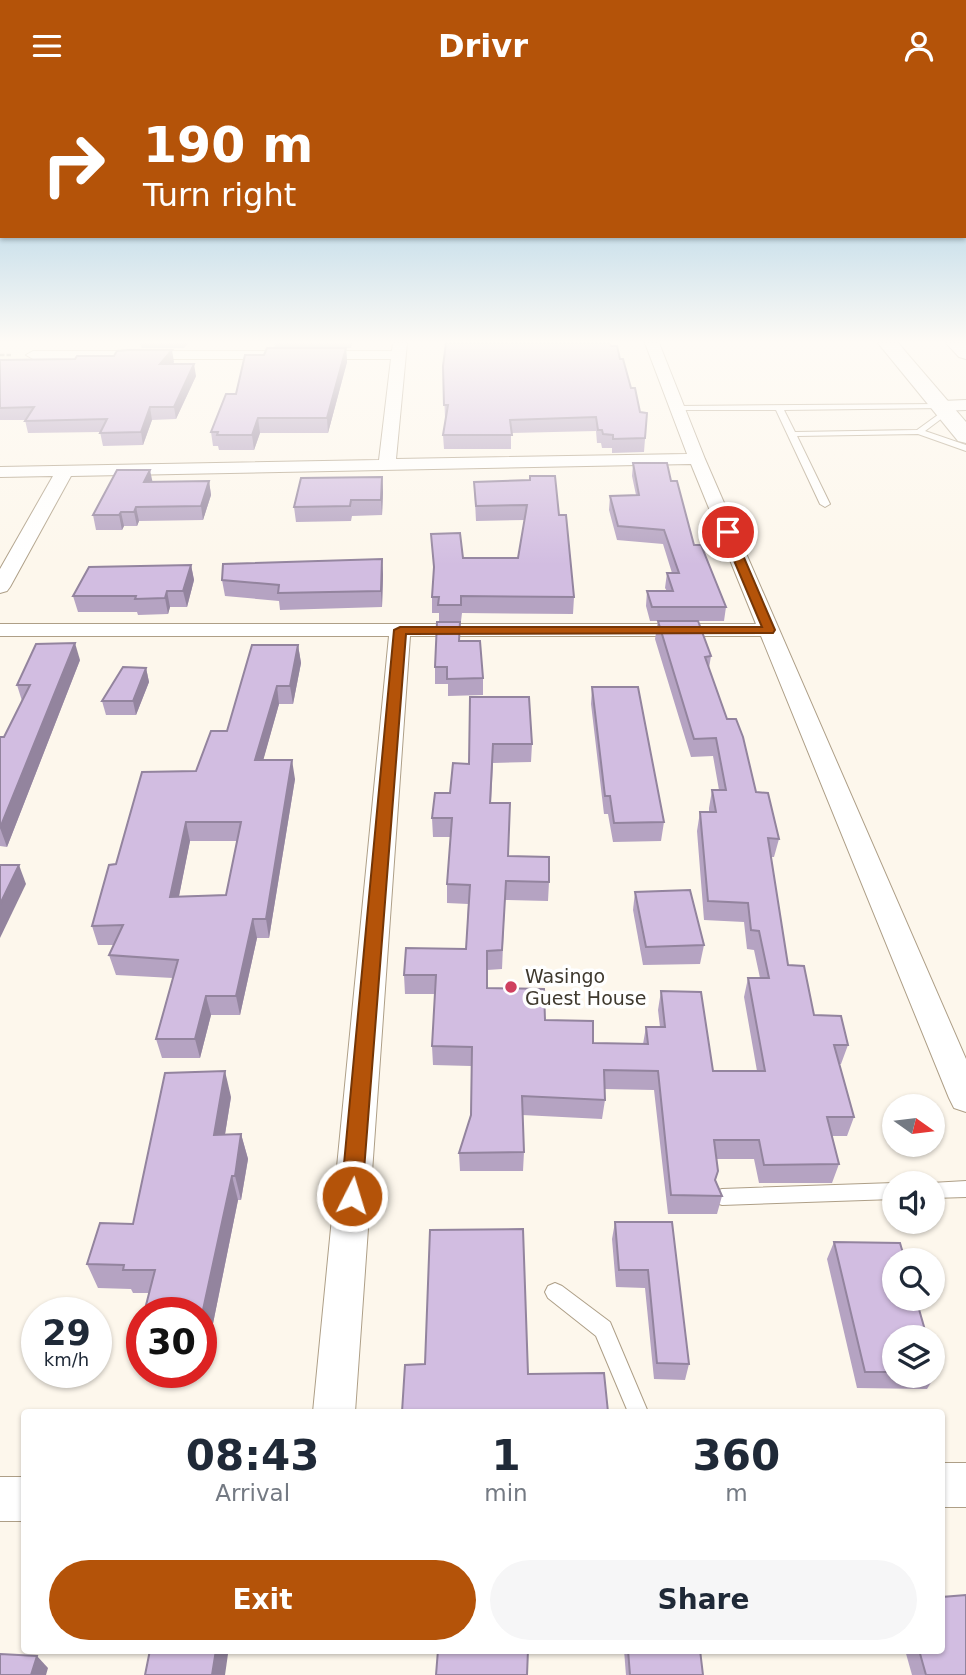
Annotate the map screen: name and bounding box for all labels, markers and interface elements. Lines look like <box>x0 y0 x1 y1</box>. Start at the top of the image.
icon: menu <box>28 27 66 65</box>
text: Drivr <box>438 27 528 65</box>
icon: person <box>900 27 938 65</box>
text: 190 m <box>143 117 313 174</box>
icon: right <box>28 119 119 210</box>
text: Turn right <box>143 176 296 214</box>
pin <box>698 502 758 562</box>
icon: arrive <box>709 513 747 551</box>
place label: Wasingo Guest House <box>525 965 646 1009</box>
marker: Wasingo Guest House <box>503 979 519 995</box>
north arrow <box>882 1094 945 1157</box>
map controls <box>882 1094 945 1388</box>
position arrow <box>315 1159 389 1233</box>
button: sound <box>882 1171 945 1234</box>
button: search <box>882 1248 945 1311</box>
speed limit sign: 30 <box>126 1297 217 1388</box>
text: 29 <box>42 1313 91 1353</box>
button: layers <box>882 1325 945 1388</box>
text: km/h <box>44 1349 89 1370</box>
text: 08:43 <box>186 1431 320 1480</box>
text: 1 <box>491 1431 521 1480</box>
text: 360 <box>693 1431 780 1480</box>
text: Arrival <box>215 1480 290 1506</box>
text: min <box>484 1480 528 1506</box>
text: m <box>725 1480 748 1506</box>
button: Exit <box>49 1560 476 1640</box>
button: Share <box>490 1560 917 1640</box>

